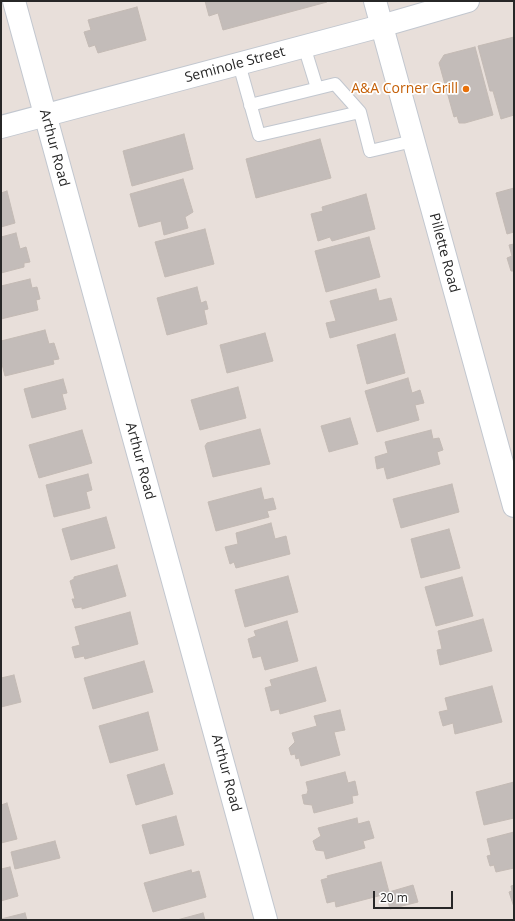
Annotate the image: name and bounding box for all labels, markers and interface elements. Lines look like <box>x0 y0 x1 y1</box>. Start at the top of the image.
street label: Seminole Street <box>183 44 287 86</box>
place label: A&A Corner Grill <box>351 81 458 97</box>
marker: A&A Corner Grill <box>461 84 471 94</box>
street label: Arthur Road <box>36 107 72 189</box>
street label: Pillette Road <box>425 211 463 295</box>
street label: Arthur Road <box>122 420 158 502</box>
street label: Arthur Road <box>208 732 244 814</box>
scale bar <box>375 883 455 909</box>
text: 20 m <box>380 889 408 906</box>

